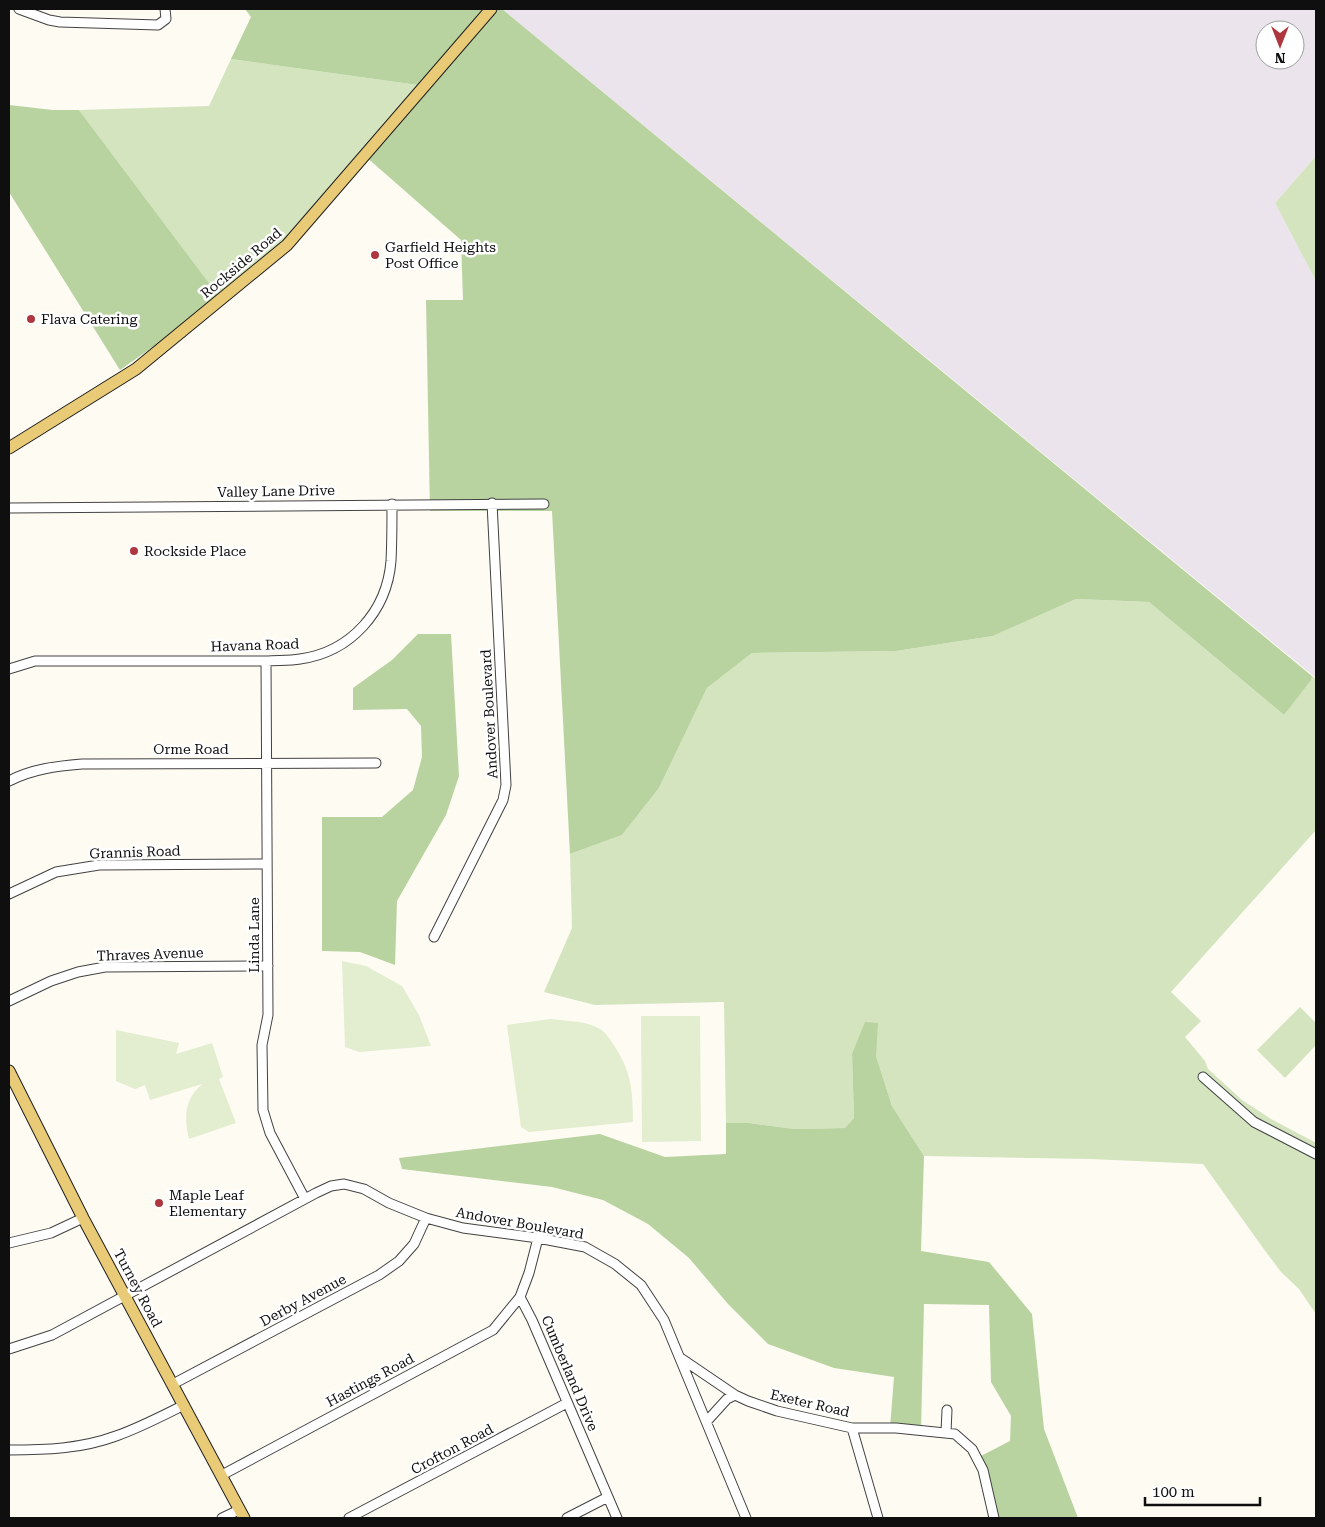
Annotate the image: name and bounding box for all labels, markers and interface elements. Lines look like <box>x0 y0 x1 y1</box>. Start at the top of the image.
north arrow <box>1255 20 1305 70</box>
text: N <box>1274 50 1285 66</box>
street label: Rockside Road <box>197 225 285 301</box>
place label: Garfield Heights Post Office <box>385 239 496 271</box>
marker: Garfield Heights Post Office <box>369 249 381 261</box>
place label: Flava Catering <box>41 311 137 327</box>
marker: Flava Catering <box>25 313 37 325</box>
street label: Valley Lane Drive <box>217 482 335 500</box>
place label: Rockside Place <box>144 543 246 559</box>
marker: Rockside Place <box>128 545 140 557</box>
street label: Havana Road <box>210 635 300 655</box>
street label: Andover Boulevard <box>478 649 500 779</box>
street label: Orme Road <box>153 741 229 757</box>
street label: Grannis Road <box>89 842 181 862</box>
street label: Linda Lane <box>246 897 262 973</box>
street label: Thraves Avenue <box>96 944 204 964</box>
place label: Maple Leaf Elementary <box>169 1187 247 1219</box>
marker: Maple Leaf Elementary <box>153 1197 165 1209</box>
street label: Andover Boulevard <box>455 1204 585 1242</box>
street label: Turney Road <box>111 1246 165 1330</box>
street label: Derby Avenue <box>257 1270 349 1329</box>
street label: Cumberland Drive <box>538 1313 602 1433</box>
street label: Hastings Road <box>323 1350 417 1410</box>
street label: Exeter Road <box>769 1386 851 1420</box>
street label: Crofton Road <box>408 1421 496 1477</box>
scale bar <box>1145 1474 1260 1506</box>
text: 100 m <box>1152 1483 1195 1501</box>

